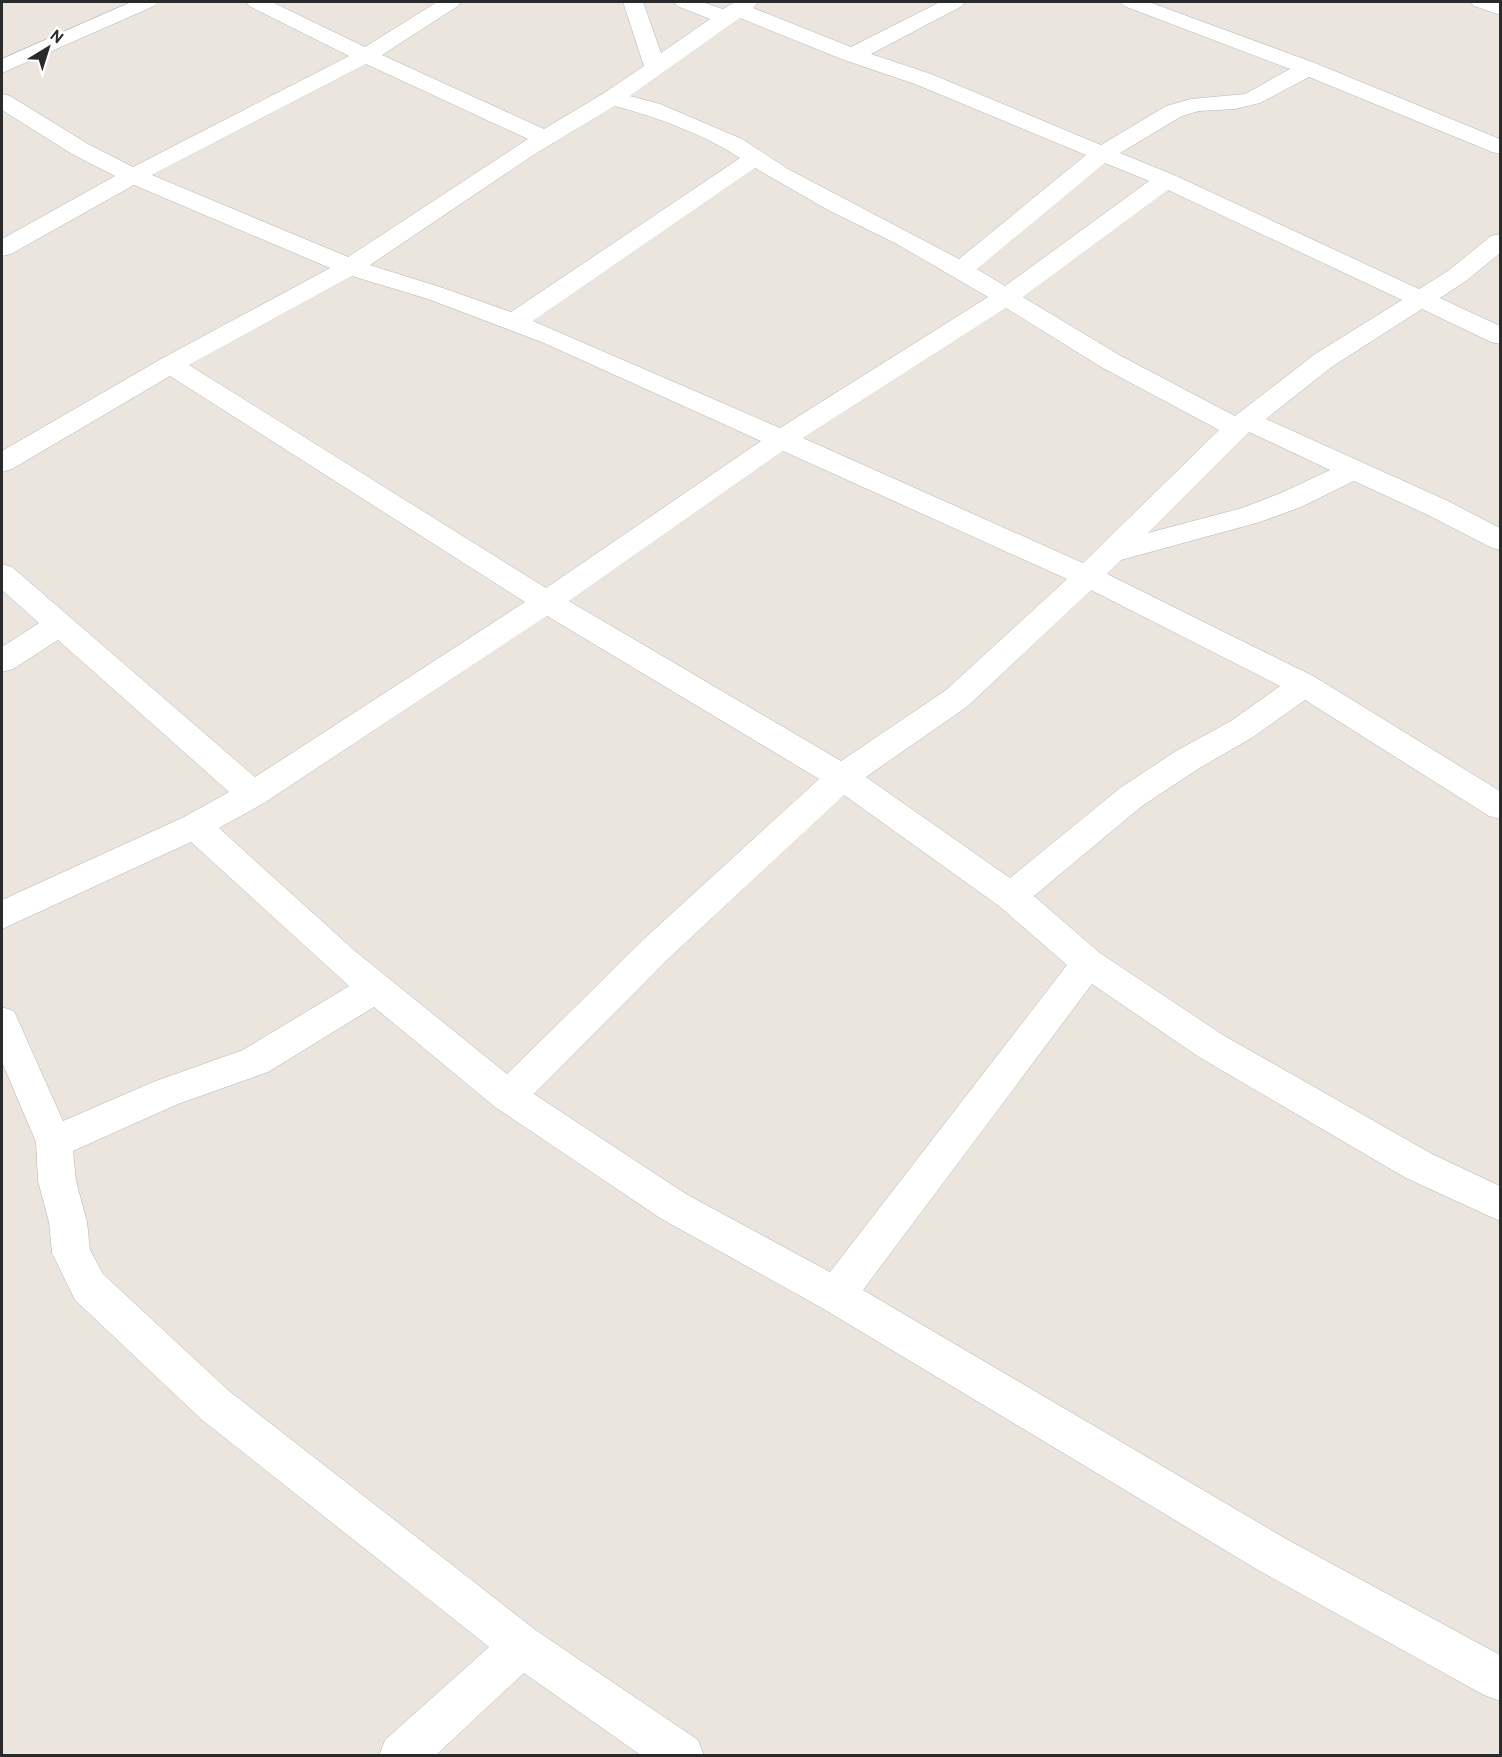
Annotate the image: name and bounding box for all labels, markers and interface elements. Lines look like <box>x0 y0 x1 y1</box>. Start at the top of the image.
north arrow <box>18 18 78 78</box>
text: N <box>45 26 67 49</box>

